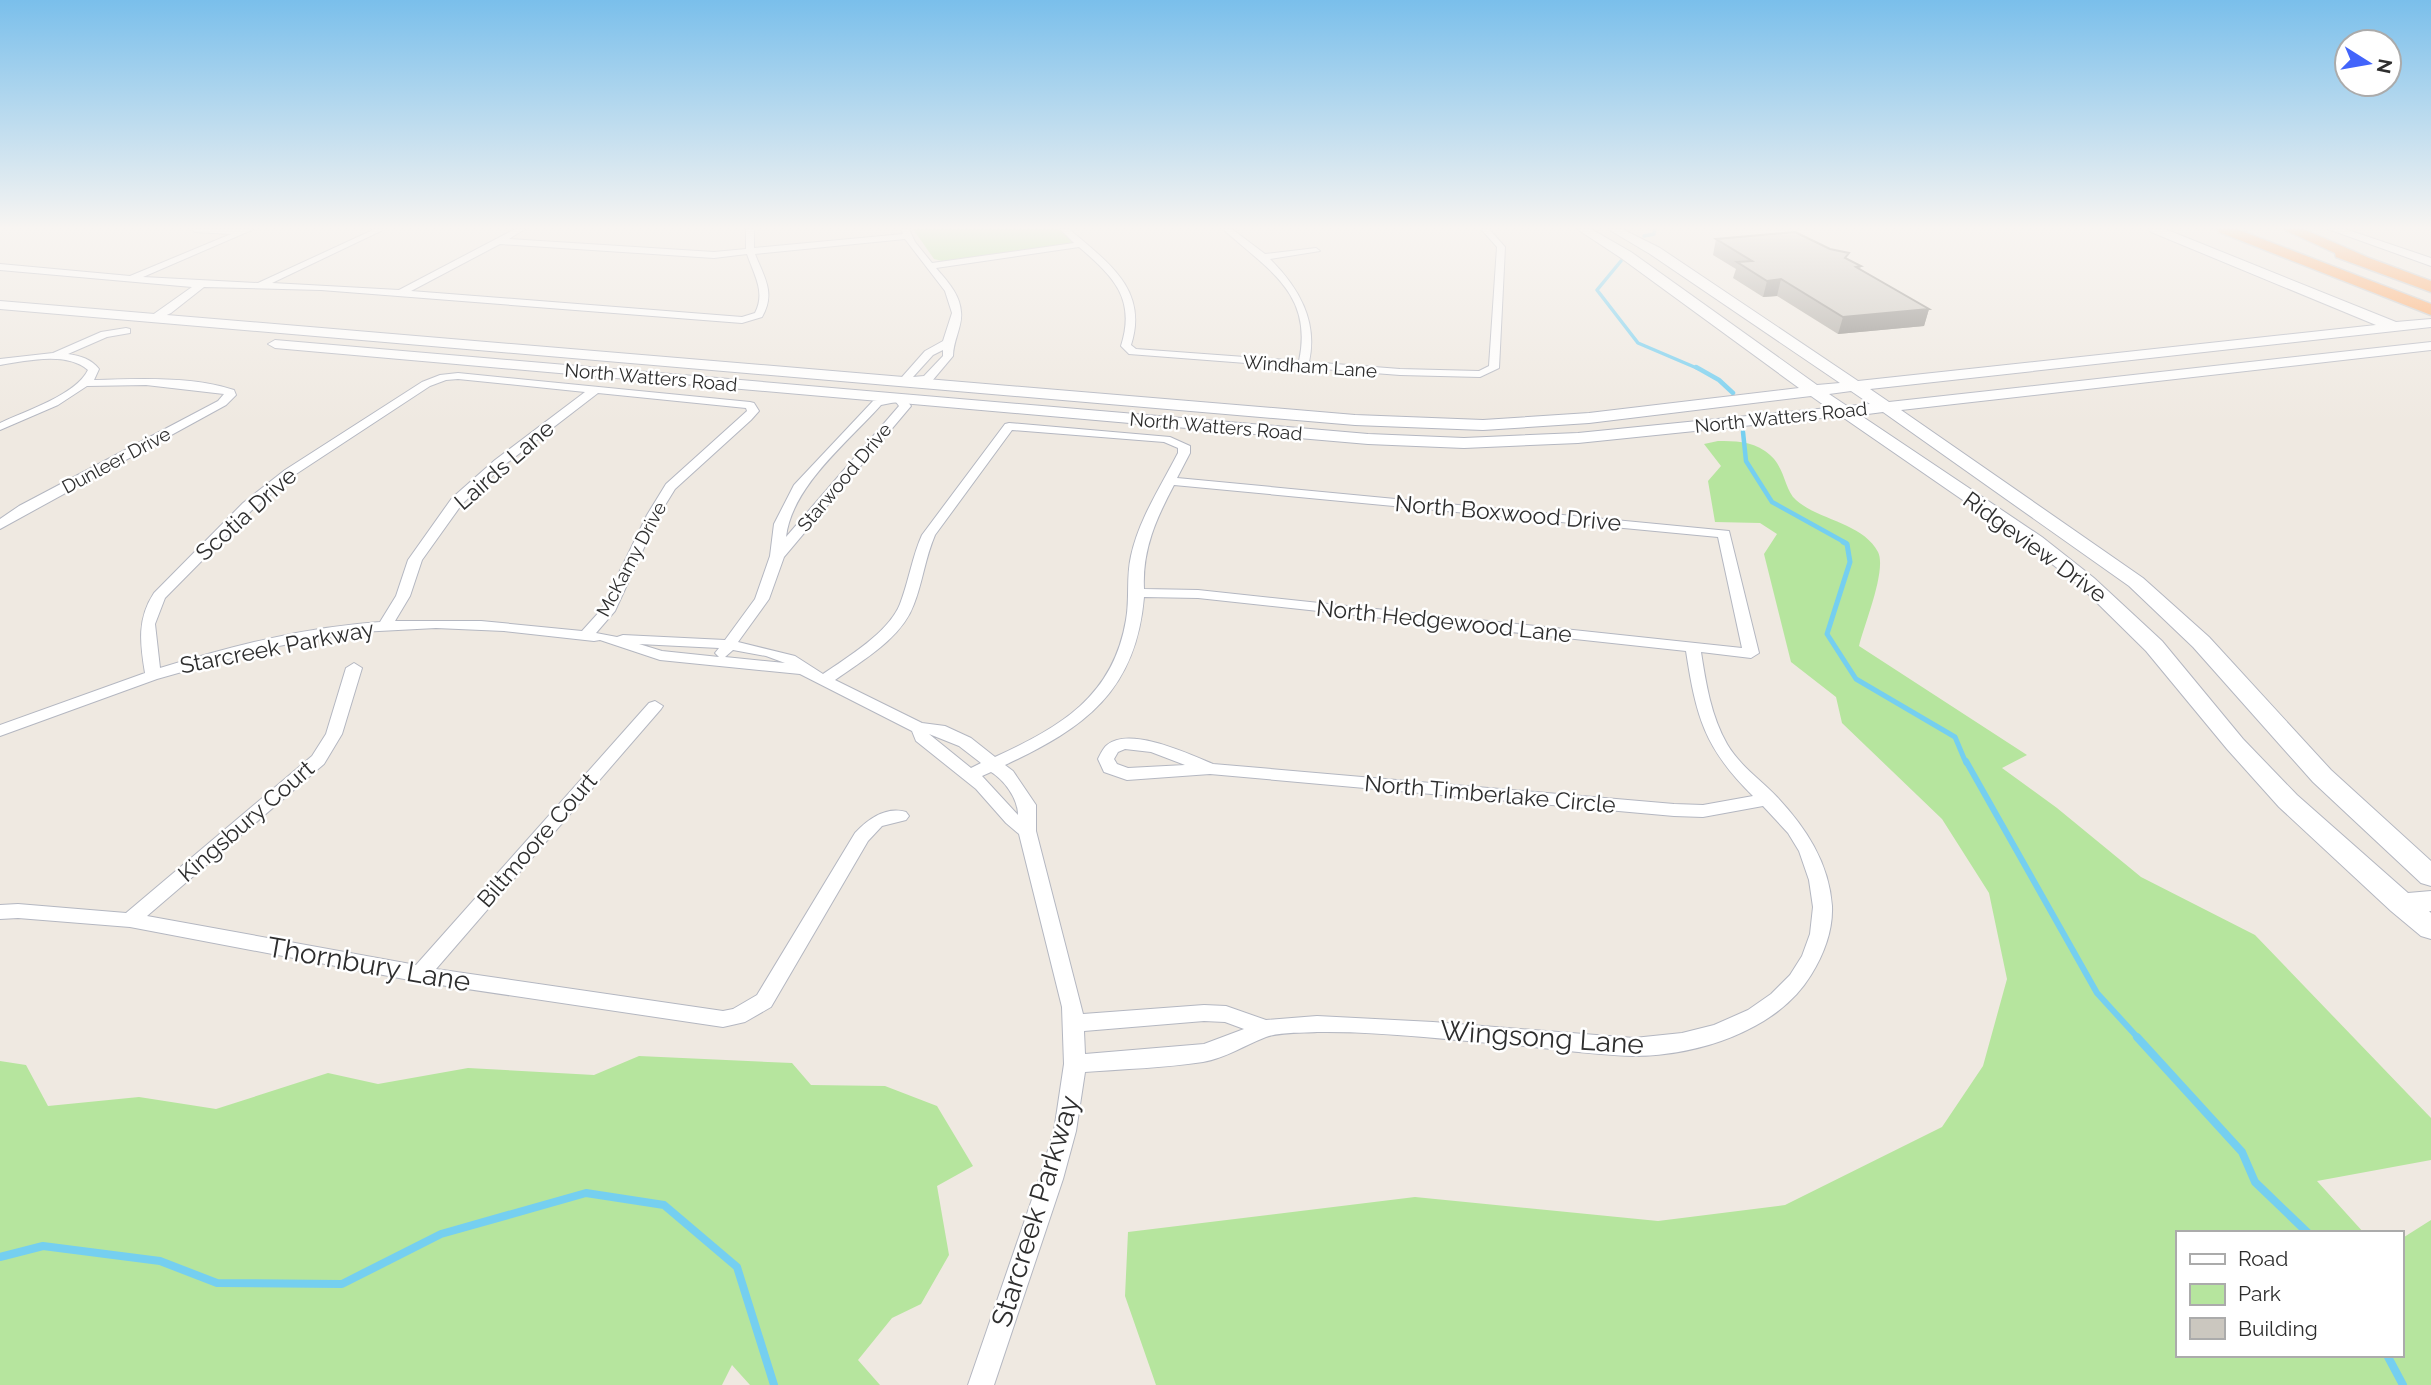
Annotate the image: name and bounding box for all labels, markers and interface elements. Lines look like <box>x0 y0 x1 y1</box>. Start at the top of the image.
north arrow <box>2333 28 2403 98</box>
text: N <box>2373 57 2397 75</box>
street label: Windham Lane <box>1242 350 1378 382</box>
street label: North Watters Road <box>564 358 738 396</box>
street label: North Watters Road <box>1694 397 1868 437</box>
street label: North Watters Road <box>1129 407 1303 445</box>
street label: Lairds Lane <box>448 414 559 515</box>
street label: Starwood Drive <box>792 418 896 536</box>
street label: Dunleer Drive <box>58 422 174 498</box>
street label: Scotia Drive <box>190 461 302 566</box>
street label: Ridgeview Drive <box>1958 485 2112 608</box>
street label: North Boxwood Drive <box>1394 489 1622 536</box>
street label: McKamy Drive <box>592 498 670 620</box>
street label: North Hedgewood Lane <box>1315 594 1573 647</box>
street label: Starcreek Parkway <box>178 614 376 679</box>
street label: Kingsbury Court <box>172 754 319 887</box>
street label: Biltmoore Court <box>471 767 602 912</box>
street label: North Timberlake Circle <box>1363 769 1617 818</box>
street label: Thornbury Lane <box>265 930 473 999</box>
street label: Wingsong Lane <box>1439 1014 1645 1061</box>
street label: Starcreek Parkway <box>985 1092 1086 1331</box>
legend <box>2176 1231 2403 1357</box>
text: Road <box>2238 1246 2288 1271</box>
text: Park <box>2238 1281 2281 1306</box>
text: Building <box>2238 1316 2318 1341</box>

